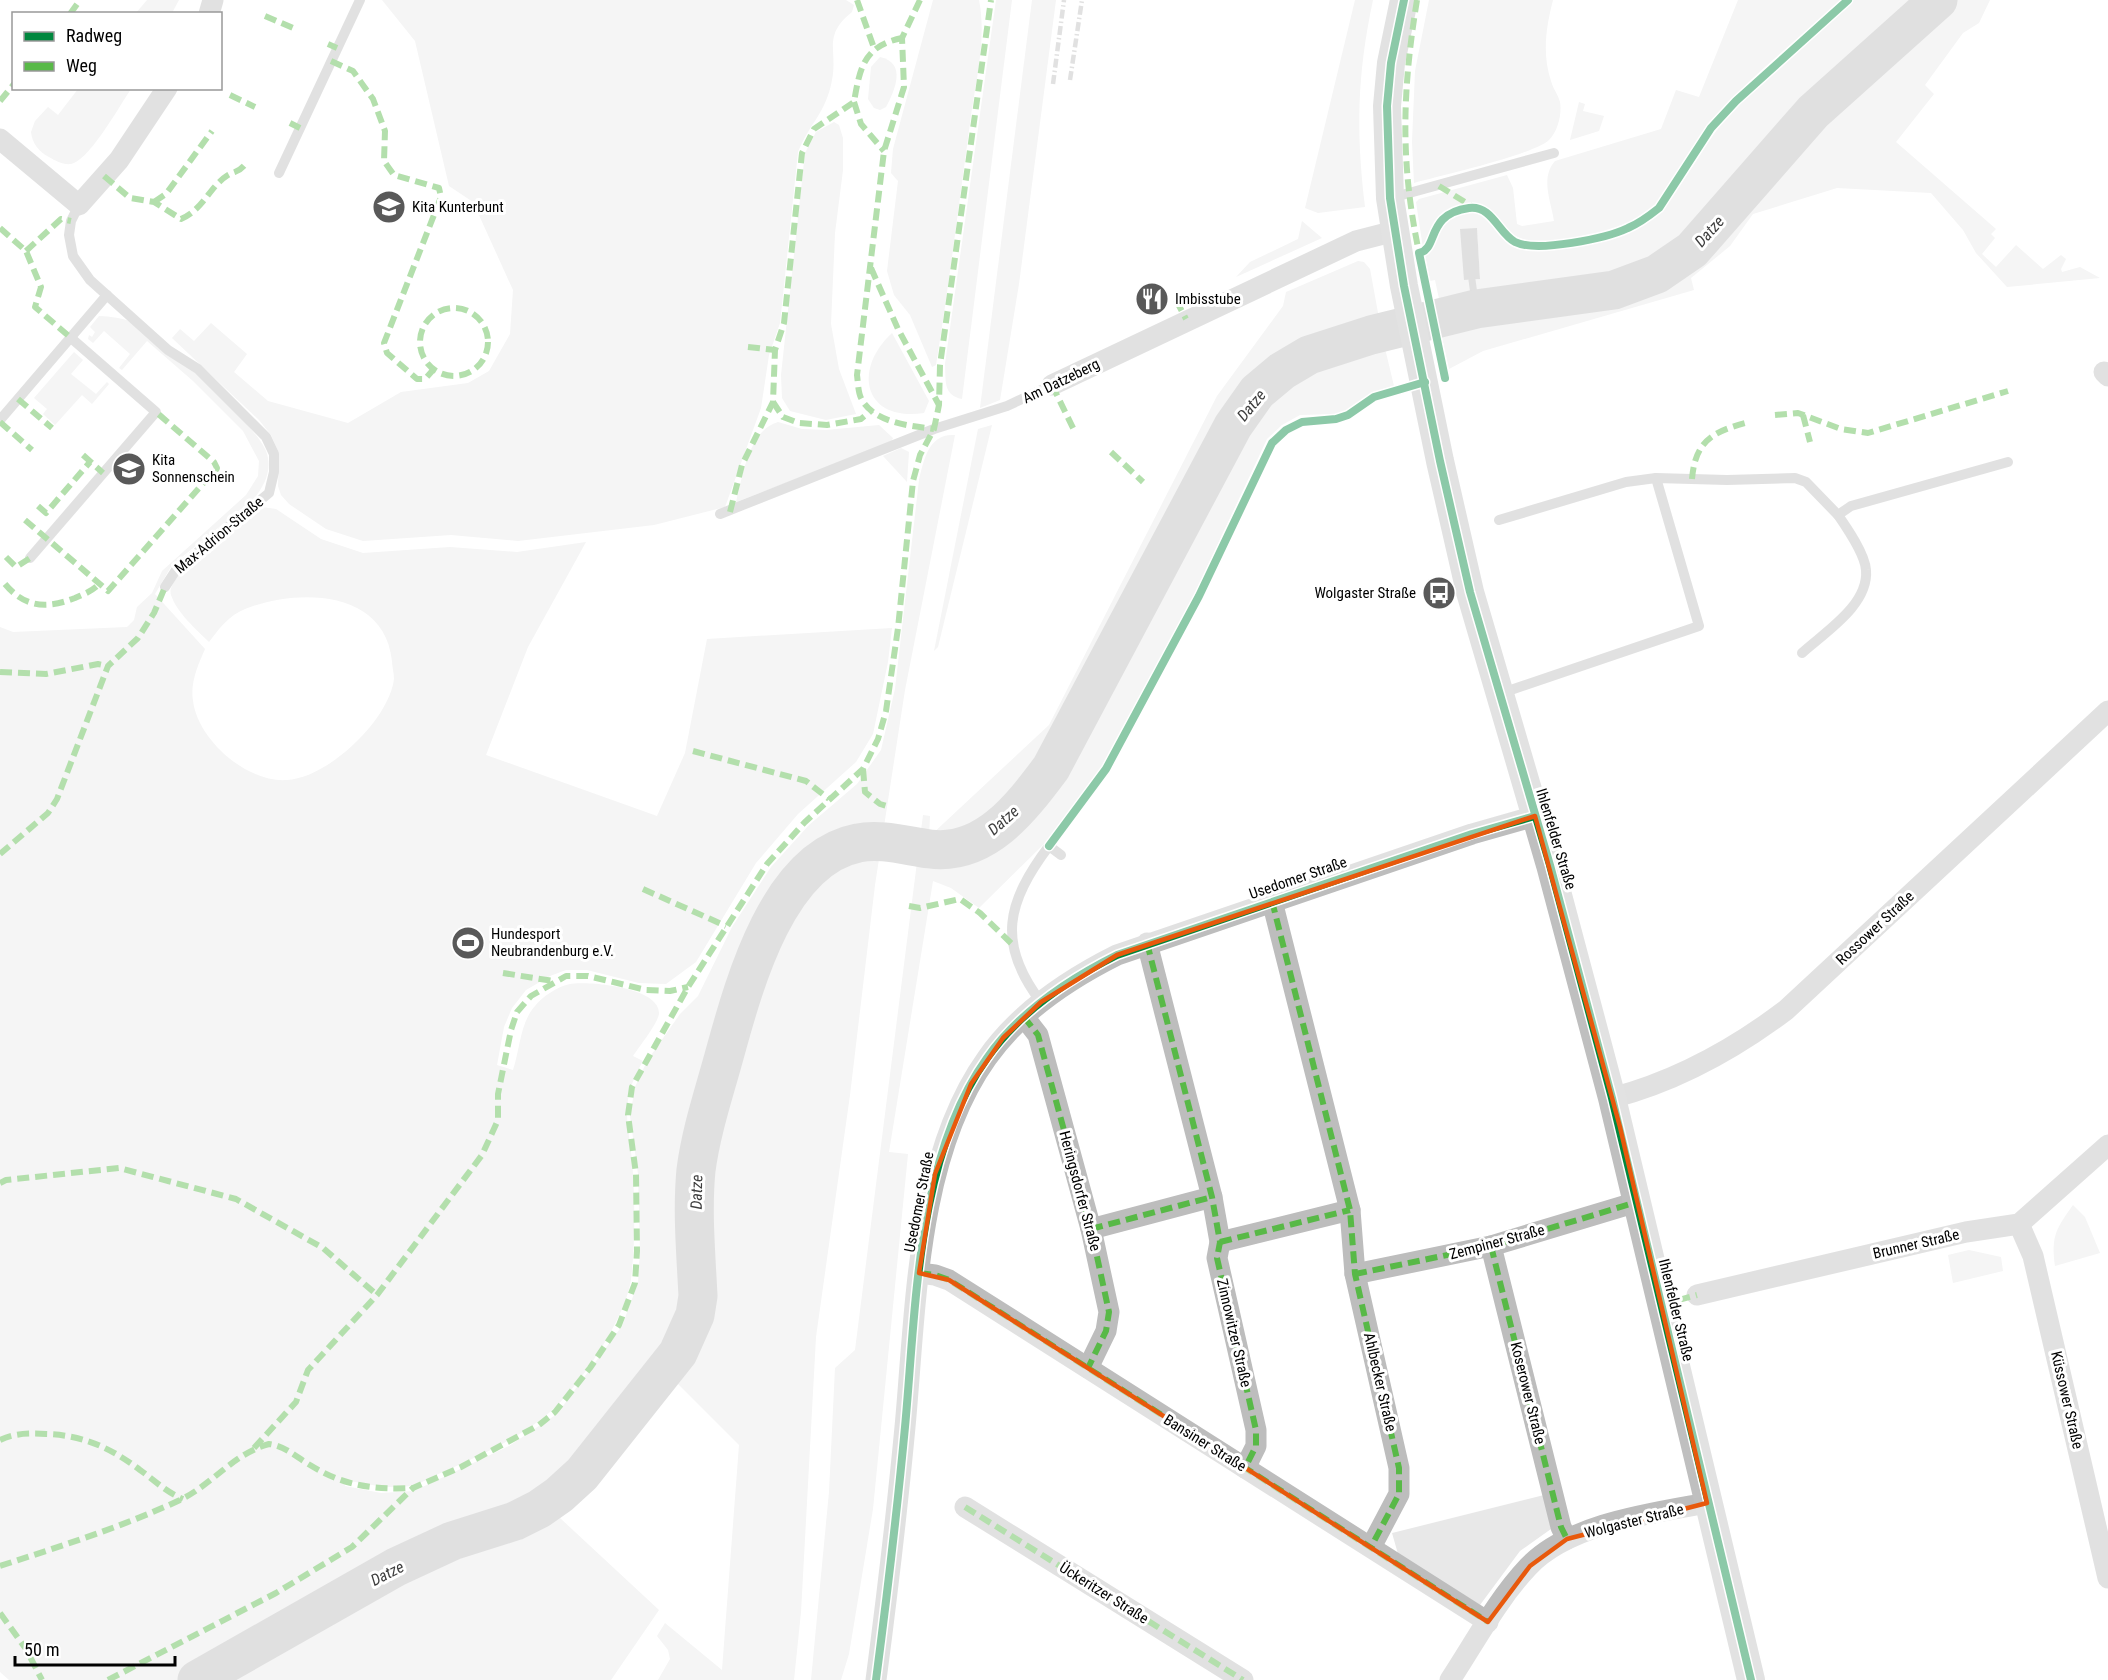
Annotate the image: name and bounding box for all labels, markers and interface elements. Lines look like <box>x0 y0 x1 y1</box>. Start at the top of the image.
legend <box>12 12 222 90</box>
text: Radweg <box>66 25 122 46</box>
text: Weg <box>66 55 97 76</box>
school or university icon: Kita Kunterbunt <box>371 189 407 225</box>
place label: Kita Kunterbunt <box>412 198 504 216</box>
water label: Datze <box>1691 212 1728 251</box>
restaurant icon: Imbisstube <box>1134 281 1170 317</box>
place label: Imbisstube <box>1175 290 1241 308</box>
street label: Am Datzeberg <box>1020 355 1102 407</box>
water label: Datze <box>1233 386 1270 425</box>
school or university icon: Kita Sonnenschein <box>111 451 147 487</box>
place label: Kita Sonnenschein <box>152 451 235 486</box>
street label: Max-Adrion-Straße <box>171 493 267 577</box>
bus stop icon: Wolgaster Straße <box>1421 575 1457 611</box>
place label: Wolgaster Straße <box>1314 584 1416 602</box>
street label: Ihlenfelder Straße <box>1532 786 1580 892</box>
water label: Datze <box>984 802 1023 839</box>
street label: Usedomer Straße <box>1247 853 1349 903</box>
street label: Rossower Straße <box>1832 887 1918 969</box>
sports icon: Hundesport Neubrandenburg e.V. <box>450 925 486 961</box>
place label: Hundesport Neubrandenburg e.V. <box>491 925 614 960</box>
street label: Heringsdorfer Straße <box>1055 1129 1105 1253</box>
street label: Usedomer Straße <box>900 1150 938 1254</box>
water label: Datze <box>687 1174 706 1210</box>
street label: Zempiner Straße <box>1447 1221 1547 1263</box>
street label: Brunner Straße <box>1871 1225 1961 1263</box>
street label: Ihlenfelder Straße <box>1655 1257 1697 1363</box>
street label: Zinnowitzer Straße <box>1213 1277 1255 1389</box>
street label: Ahlbecker Straße <box>1360 1331 1400 1433</box>
street label: Koserower Straße <box>1507 1340 1549 1446</box>
street label: Küssower Straße <box>2047 1349 2087 1451</box>
street label: Bansiner Straße <box>1160 1411 1250 1475</box>
street label: Wolgaster Straße <box>1583 1500 1685 1542</box>
water label: Datze <box>367 1557 407 1590</box>
street label: Ückeritzer Straße <box>1056 1558 1152 1628</box>
scale bar <box>15 1629 176 1667</box>
text: 50 m <box>24 1639 59 1660</box>

